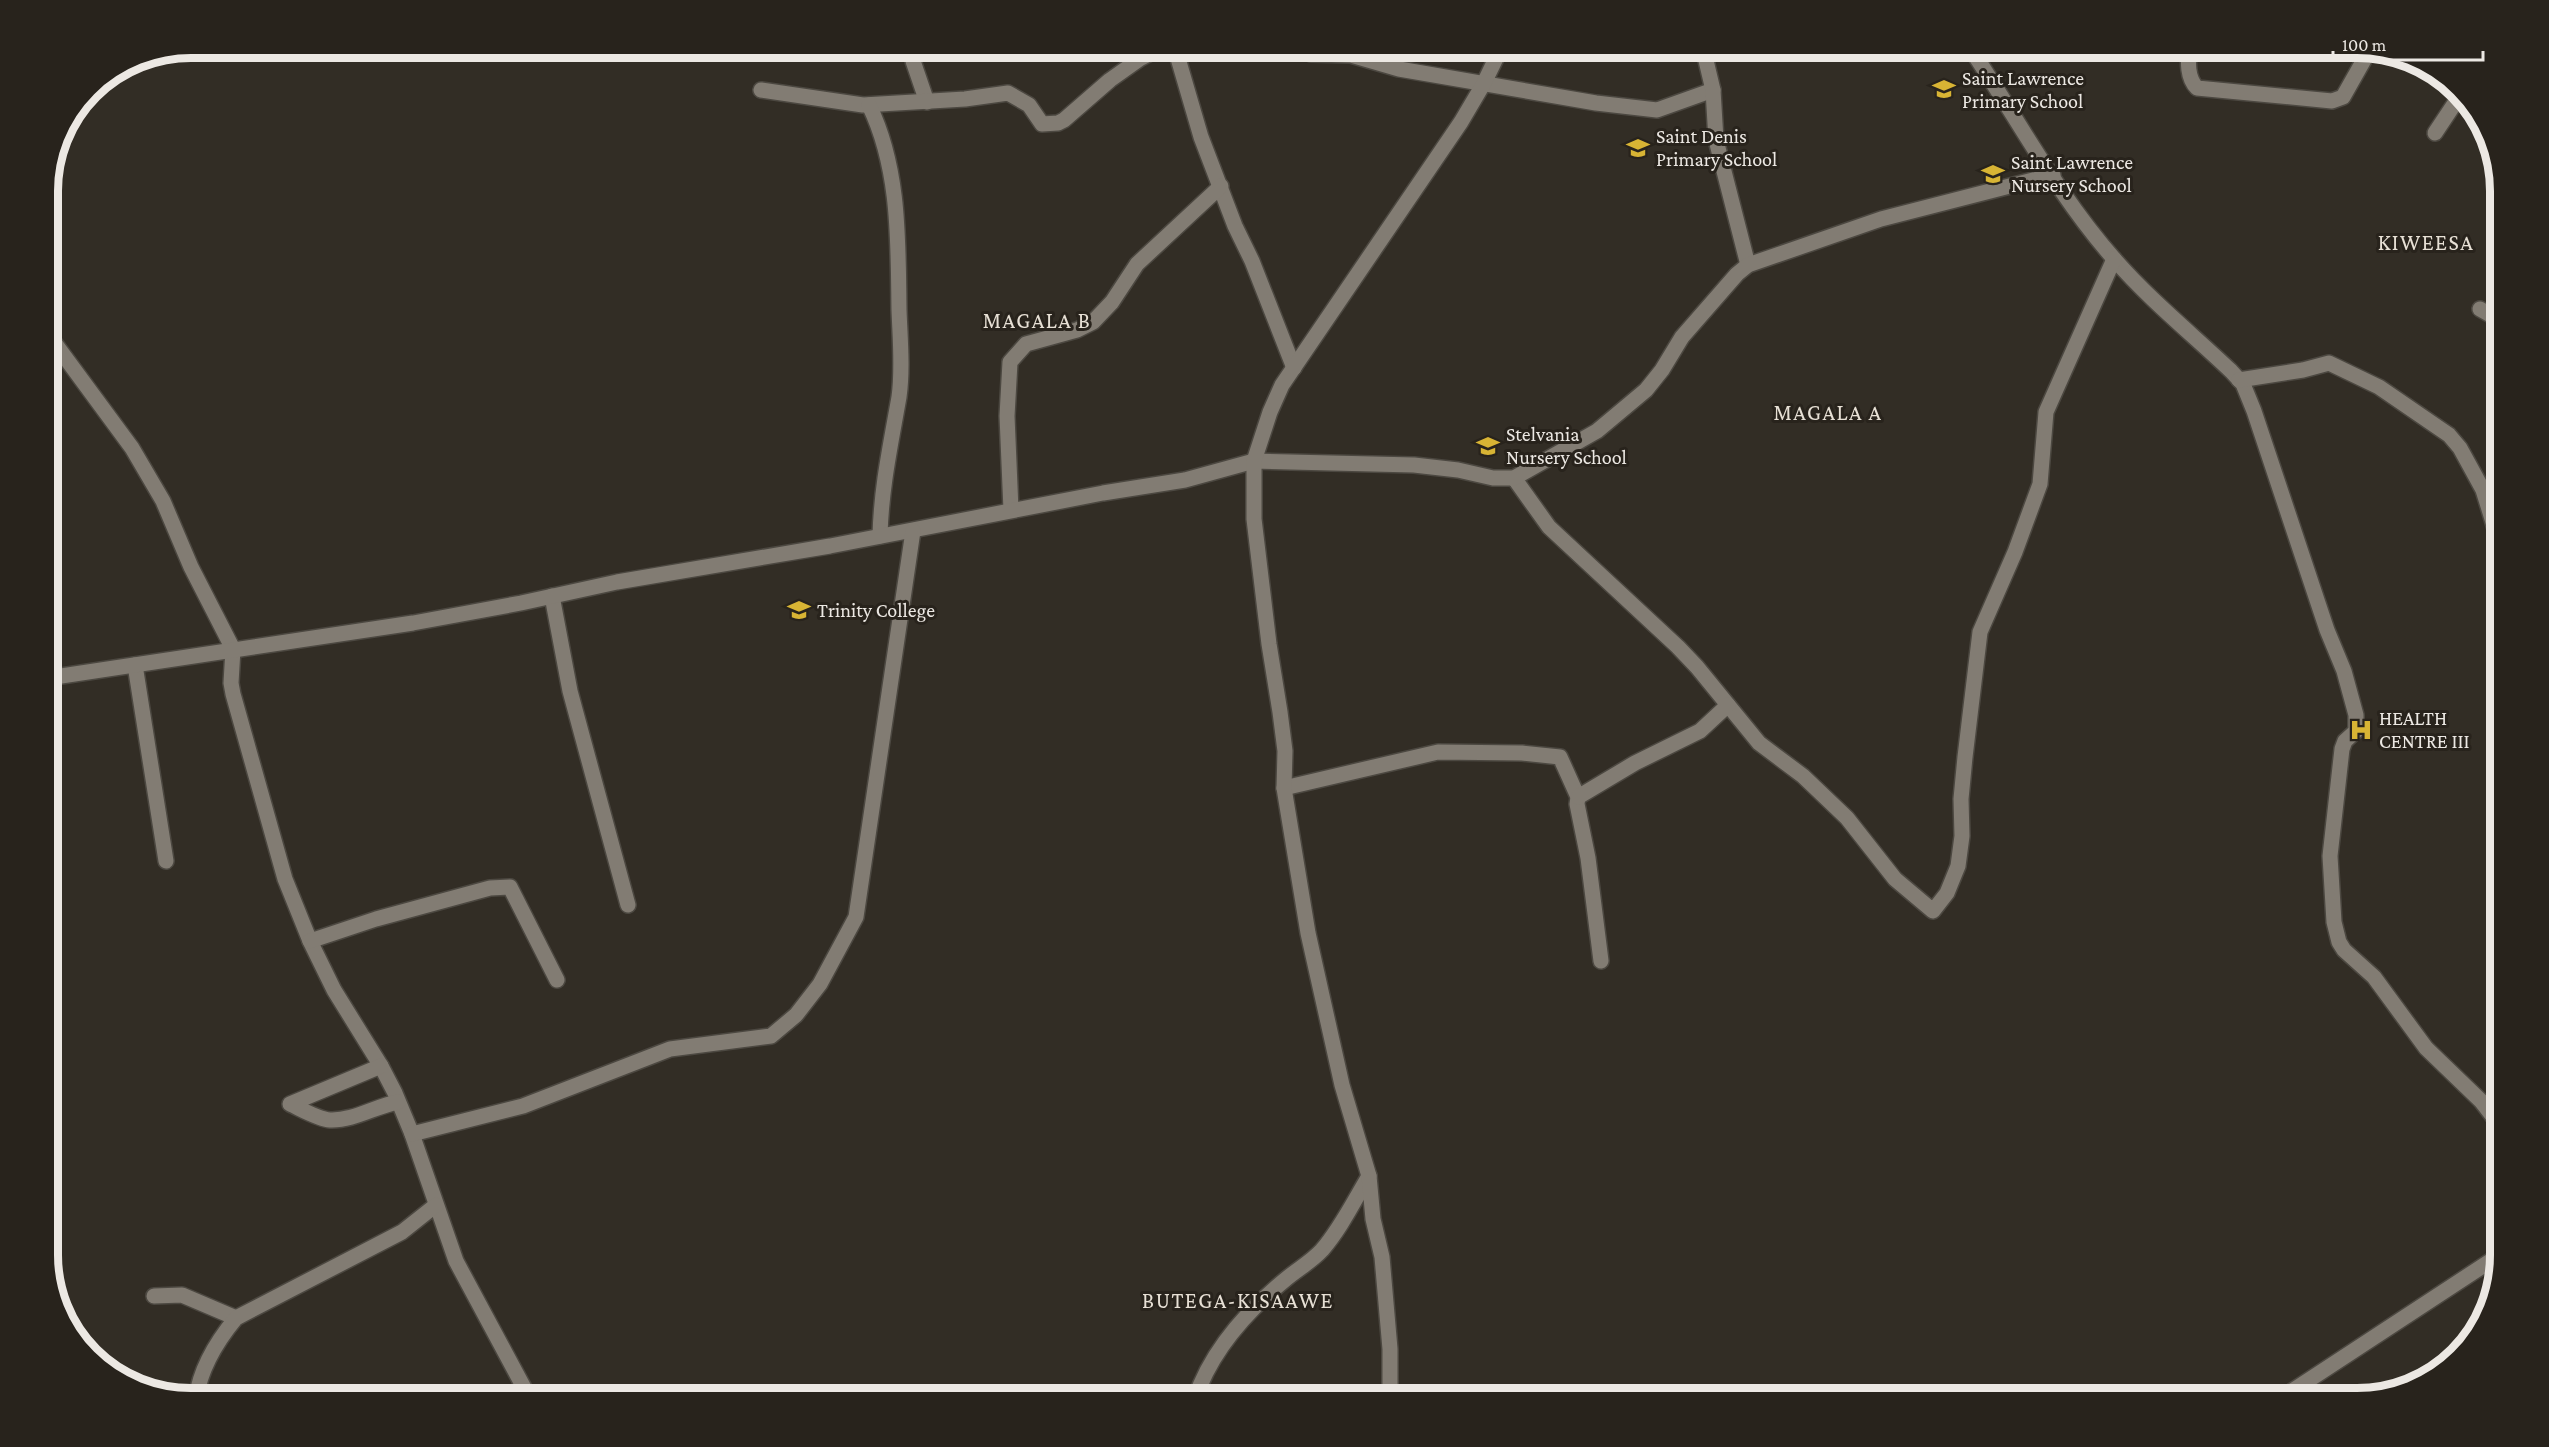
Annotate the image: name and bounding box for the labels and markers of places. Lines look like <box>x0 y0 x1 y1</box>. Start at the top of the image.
place label: Saint Lawrence Primary School <box>1962 67 2084 113</box>
school or university icon: Saint Lawrence Primary School <box>1931 76 1957 102</box>
place label: Saint Denis Primary School <box>1656 125 1777 171</box>
school or university icon: Saint Denis Primary School <box>1625 135 1651 161</box>
place label: Saint Lawrence Nursery School <box>2011 151 2133 197</box>
school or university icon: Saint Lawrence Nursery School <box>1980 161 2006 187</box>
place label: Stelvania Nursery School <box>1506 423 1627 469</box>
school or university icon: Stelvania Nursery School <box>1475 433 1501 459</box>
school or university icon: Trinity College <box>786 597 812 623</box>
place label: Trinity College <box>817 599 935 622</box>
place label: HEALTH CENTRE III <box>2379 707 2470 752</box>
hospital icon: HEALTH CENTRE III <box>2348 717 2374 743</box>

